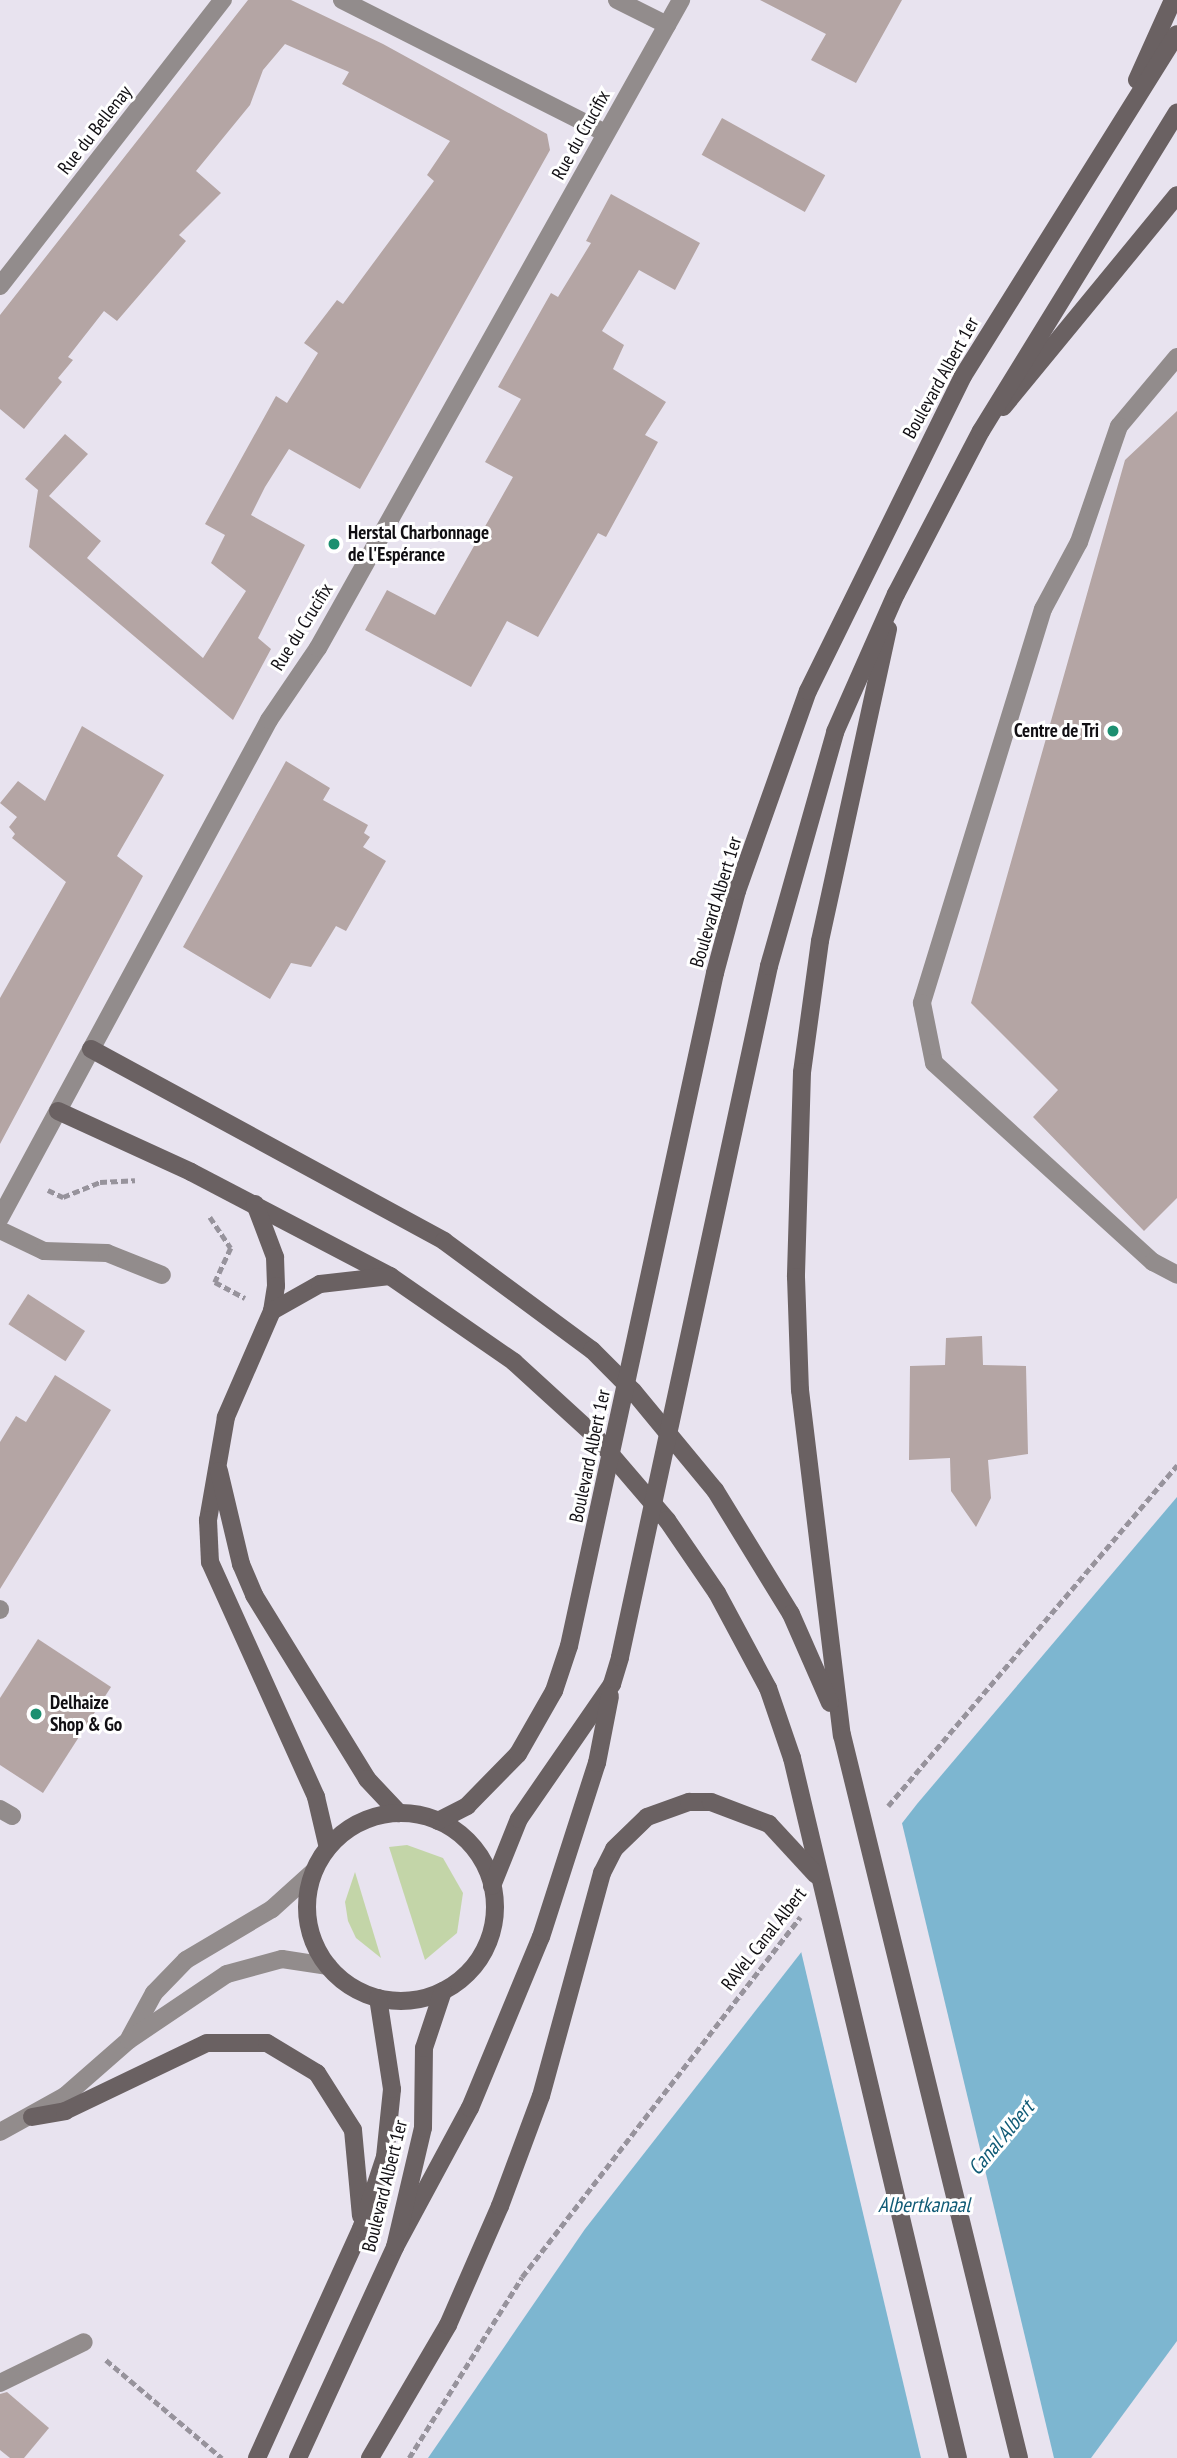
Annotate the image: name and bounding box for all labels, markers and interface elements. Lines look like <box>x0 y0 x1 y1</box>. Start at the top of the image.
street label: Rue du Bellenay <box>53 81 137 179</box>
street label: Rue du Crucifix <box>547 86 615 184</box>
street label: Boulevard Albert 1er <box>898 313 984 443</box>
place label: Herstal Charbonnage de l'Espérance <box>348 522 489 566</box>
marker: Herstal Charbonnage de l'Espérance <box>326 536 342 552</box>
street label: Rue du Crucifix <box>266 579 338 675</box>
place label: Centre de Tri <box>1013 720 1099 742</box>
marker: Centre de Tri <box>1105 723 1121 739</box>
street label: Boulevard Albert 1er <box>685 834 747 970</box>
street label: Boulevard Albert 1er <box>565 1387 615 1525</box>
place label: Delhaize Shop & Go <box>50 1692 122 1736</box>
marker: Delhaize Shop & Go <box>28 1706 44 1722</box>
street label: RAVeL Canal Albert <box>716 1883 812 1995</box>
water label: Canal Albert <box>963 2096 1039 2180</box>
street label: Boulevard Albert 1er <box>358 2117 412 2255</box>
water label: Albertkanaal <box>878 2192 970 2218</box>

